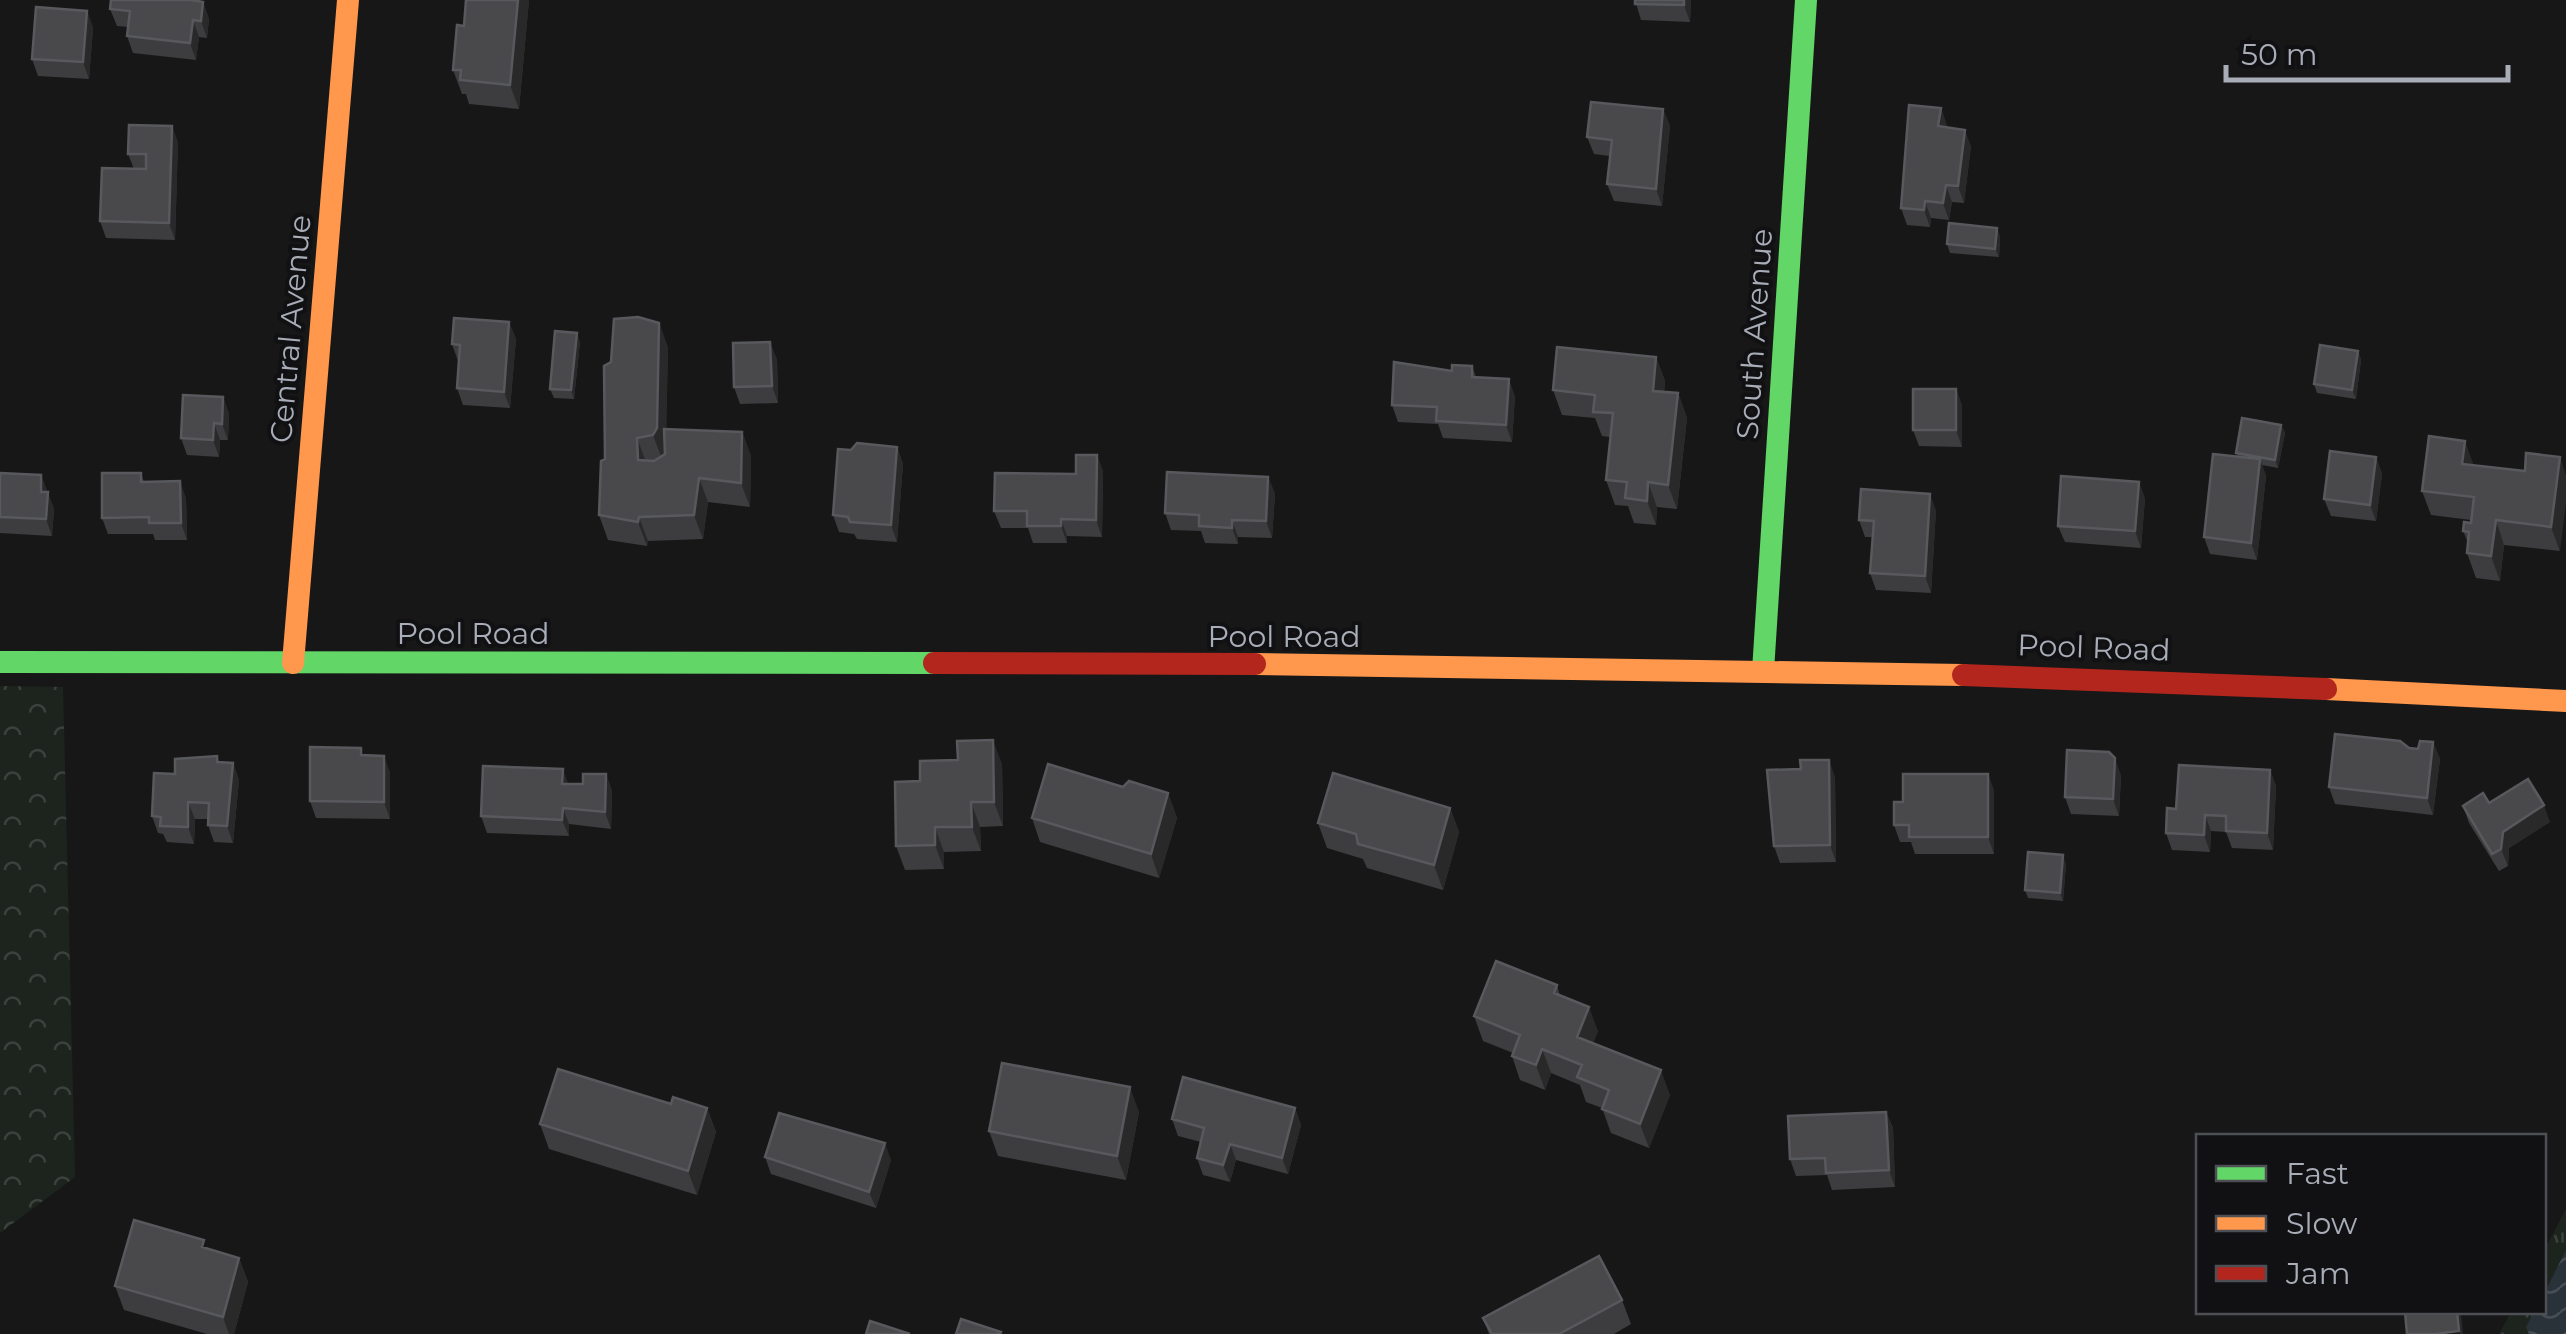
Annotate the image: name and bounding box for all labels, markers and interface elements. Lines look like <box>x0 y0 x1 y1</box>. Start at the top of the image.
scale bar <box>2226 20 2508 82</box>
text: 50 m <box>2241 36 2318 73</box>
street label: Central Avenue <box>262 213 319 445</box>
street label: South Avenue <box>1729 227 1780 440</box>
street label: Pool Road <box>396 615 550 652</box>
street label: Pool Road <box>1207 618 1361 655</box>
street label: Pool Road <box>2017 626 2171 669</box>
legend <box>2196 1134 2546 1314</box>
text: Fast <box>2286 1155 2349 1192</box>
text: Slow <box>2286 1205 2358 1242</box>
text: Jam <box>2285 1255 2351 1292</box>

